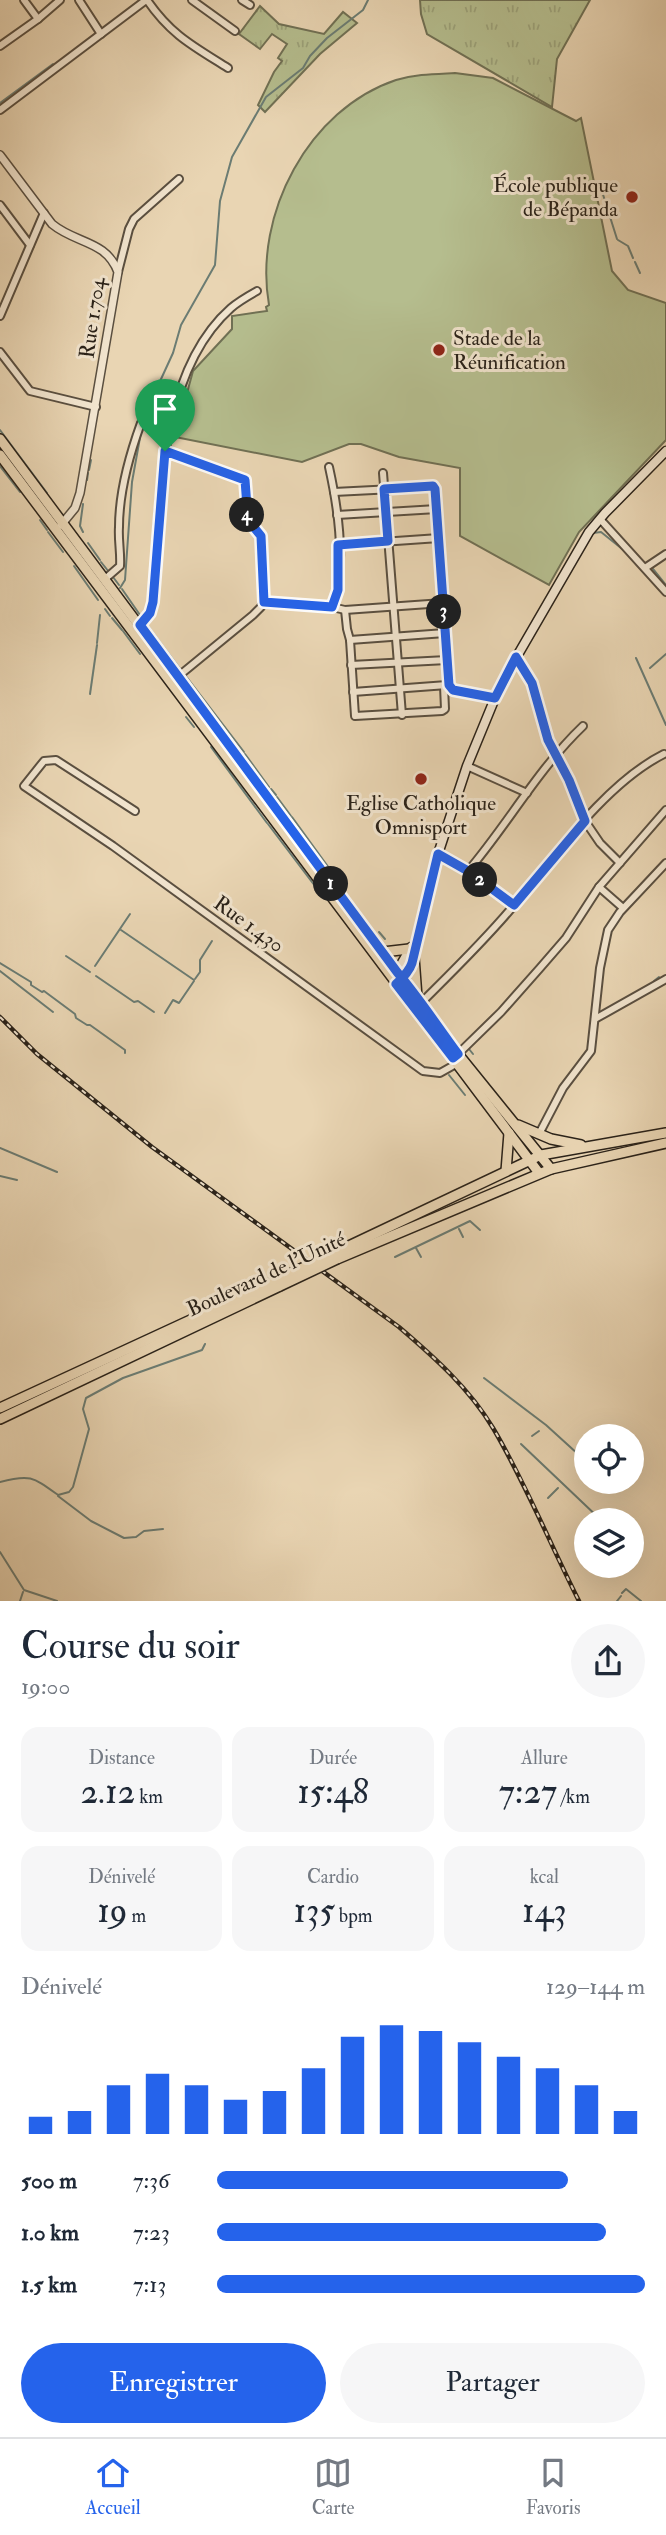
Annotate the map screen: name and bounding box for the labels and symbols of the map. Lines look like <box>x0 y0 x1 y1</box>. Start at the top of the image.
place label: École publique de Bépanda <box>493 172 618 223</box>
marker: École publique de Bépanda <box>624 189 640 205</box>
street label: Rue 1.704 <box>73 274 112 360</box>
place label: Stade de la Réunification <box>453 325 566 376</box>
marker: Stade de la Réunification <box>431 342 447 358</box>
pin <box>135 379 195 451</box>
pin: 4 <box>230 498 264 532</box>
pin: 3 <box>426 594 462 630</box>
marker: Eglise Catholique Omnisport <box>413 771 429 787</box>
place label: Eglise Catholique Omnisport <box>346 790 496 841</box>
pin: 2 <box>462 862 498 898</box>
pin: 1 <box>314 866 348 902</box>
street label: Rue 1.430 <box>208 890 289 959</box>
street label: Boulevard de l'Unité <box>183 1226 350 1323</box>

